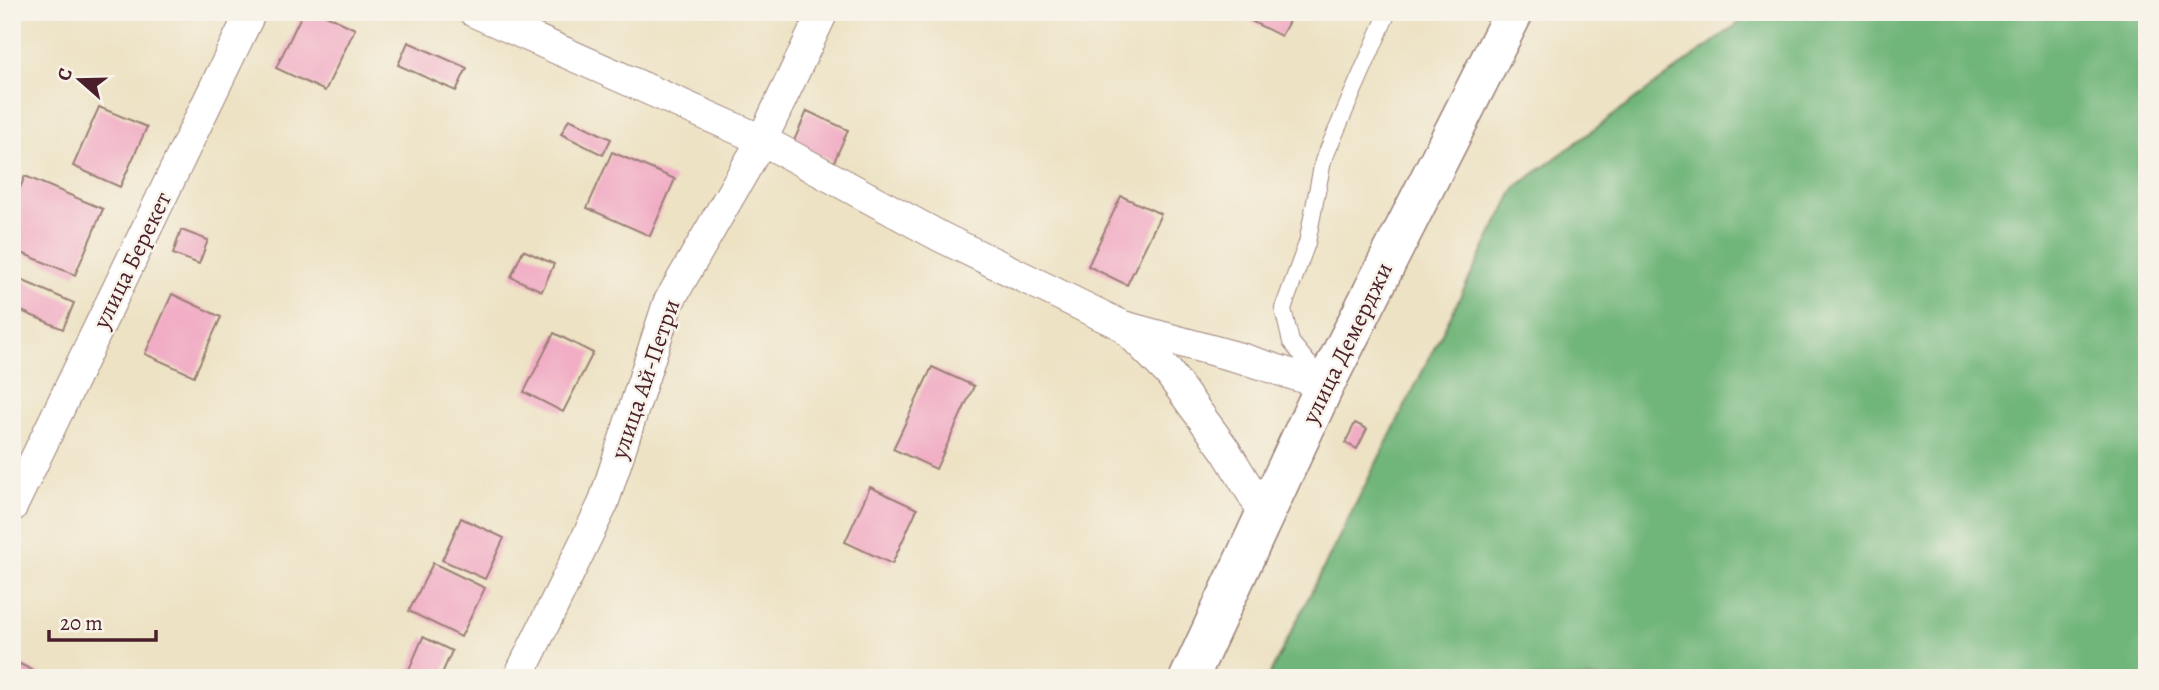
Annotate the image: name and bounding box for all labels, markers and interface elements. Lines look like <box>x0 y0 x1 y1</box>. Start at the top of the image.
north arrow <box>46 46 116 116</box>
text: С <box>51 65 79 84</box>
street label: улица Берекет <box>85 186 179 335</box>
street label: улица Демерджи <box>1294 257 1400 430</box>
street label: улица Ай-Петри <box>602 295 687 464</box>
scale bar <box>49 599 156 643</box>
text: 20 m <box>60 609 103 637</box>

